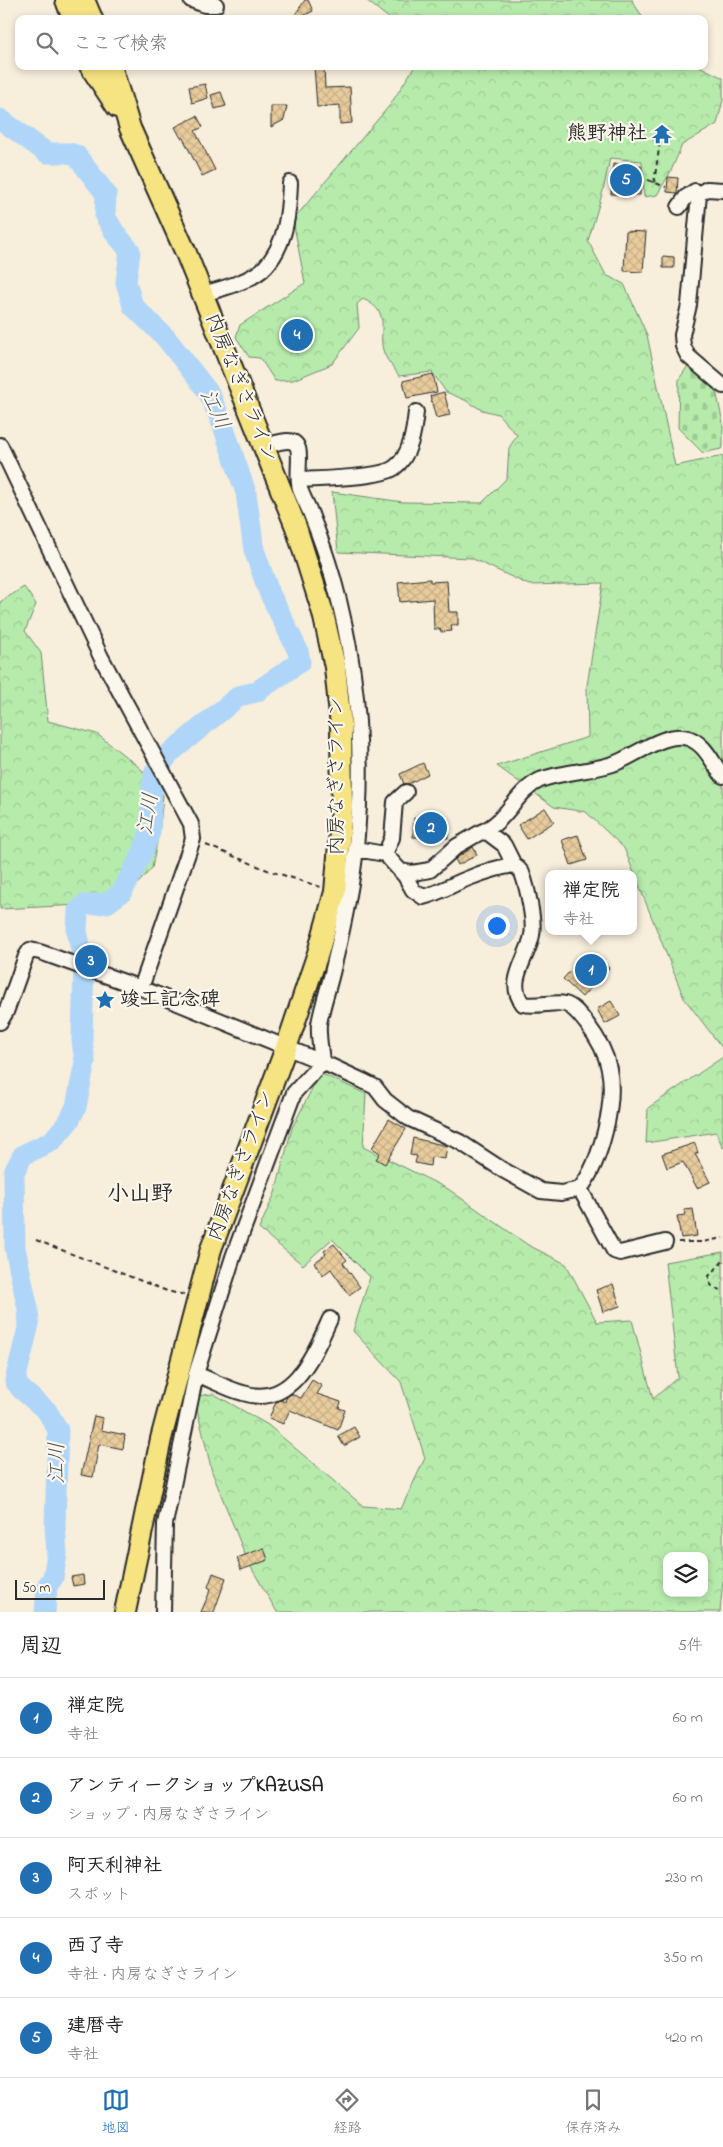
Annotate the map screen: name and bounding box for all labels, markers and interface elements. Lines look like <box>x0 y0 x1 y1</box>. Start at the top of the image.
search box <box>15 15 708 70</box>
icon: search <box>33 29 61 57</box>
text: ここで検索 <box>73 31 168 58</box>
place label: 熊野神社 <box>567 120 647 149</box>
temple icon: 熊野神社 <box>651 123 673 145</box>
pin: 5 <box>610 161 642 199</box>
street label: 内房なぎさライン <box>197 309 283 467</box>
pin: 4 <box>281 316 313 354</box>
water label: 江川 <box>192 385 236 435</box>
street label: 内房なぎさライン <box>323 696 352 856</box>
water label: 江川 <box>131 791 167 837</box>
pin: 2 <box>415 809 447 847</box>
popup <box>545 870 637 935</box>
text: 禅定院 <box>562 878 620 905</box>
text: 寺社 <box>562 908 595 932</box>
your location <box>484 913 510 939</box>
pin: 3 <box>75 942 107 980</box>
pin: 1 <box>575 951 607 989</box>
place label: 竣工記念碑 <box>120 986 220 1015</box>
place icon: 竣工記念碑 <box>94 989 116 1011</box>
street label: 内房なぎさライン <box>201 1086 283 1246</box>
district label: 小山野 <box>107 1179 173 1211</box>
water label: 江川 <box>43 1442 73 1484</box>
map controls <box>663 1552 708 1597</box>
button: layers <box>663 1552 708 1597</box>
scale bar <box>15 1577 105 1600</box>
text: 50 m <box>22 1578 50 1599</box>
text: 周辺 <box>20 1632 62 1662</box>
text: 5件 <box>678 1634 703 1658</box>
text: 禅定院 <box>67 1693 124 1720</box>
text: 1 <box>33 1706 39 1730</box>
text: 60 m <box>673 1706 703 1730</box>
text: 寺社 <box>67 1723 99 1747</box>
text: アンティークショップKAZUSA <box>67 1773 323 1800</box>
text: 2 <box>32 1786 40 1810</box>
text: 60 m <box>673 1786 703 1810</box>
text: ショップ · 内房なぎさライン <box>67 1803 269 1827</box>
text: 阿天利神社 <box>67 1853 162 1880</box>
text: 3 <box>33 1866 39 1890</box>
text: 230 m <box>665 1866 703 1890</box>
text: スポット <box>67 1883 131 1907</box>
text: 西了寺 <box>67 1933 124 1960</box>
text: 4 <box>33 1946 39 1970</box>
text: 350 m <box>664 1946 703 1970</box>
text: 寺社 · 内房なぎさライン <box>67 1963 238 1987</box>
text: 建暦寺 <box>67 2013 124 2040</box>
text: 5 <box>31 2026 41 2050</box>
text: 420 m <box>665 2026 703 2050</box>
text: 寺社 <box>67 2043 99 2067</box>
tab: 地図 <box>102 2086 130 2139</box>
tab: 経路 <box>333 2086 361 2139</box>
tab: 保存済み <box>565 2086 621 2139</box>

